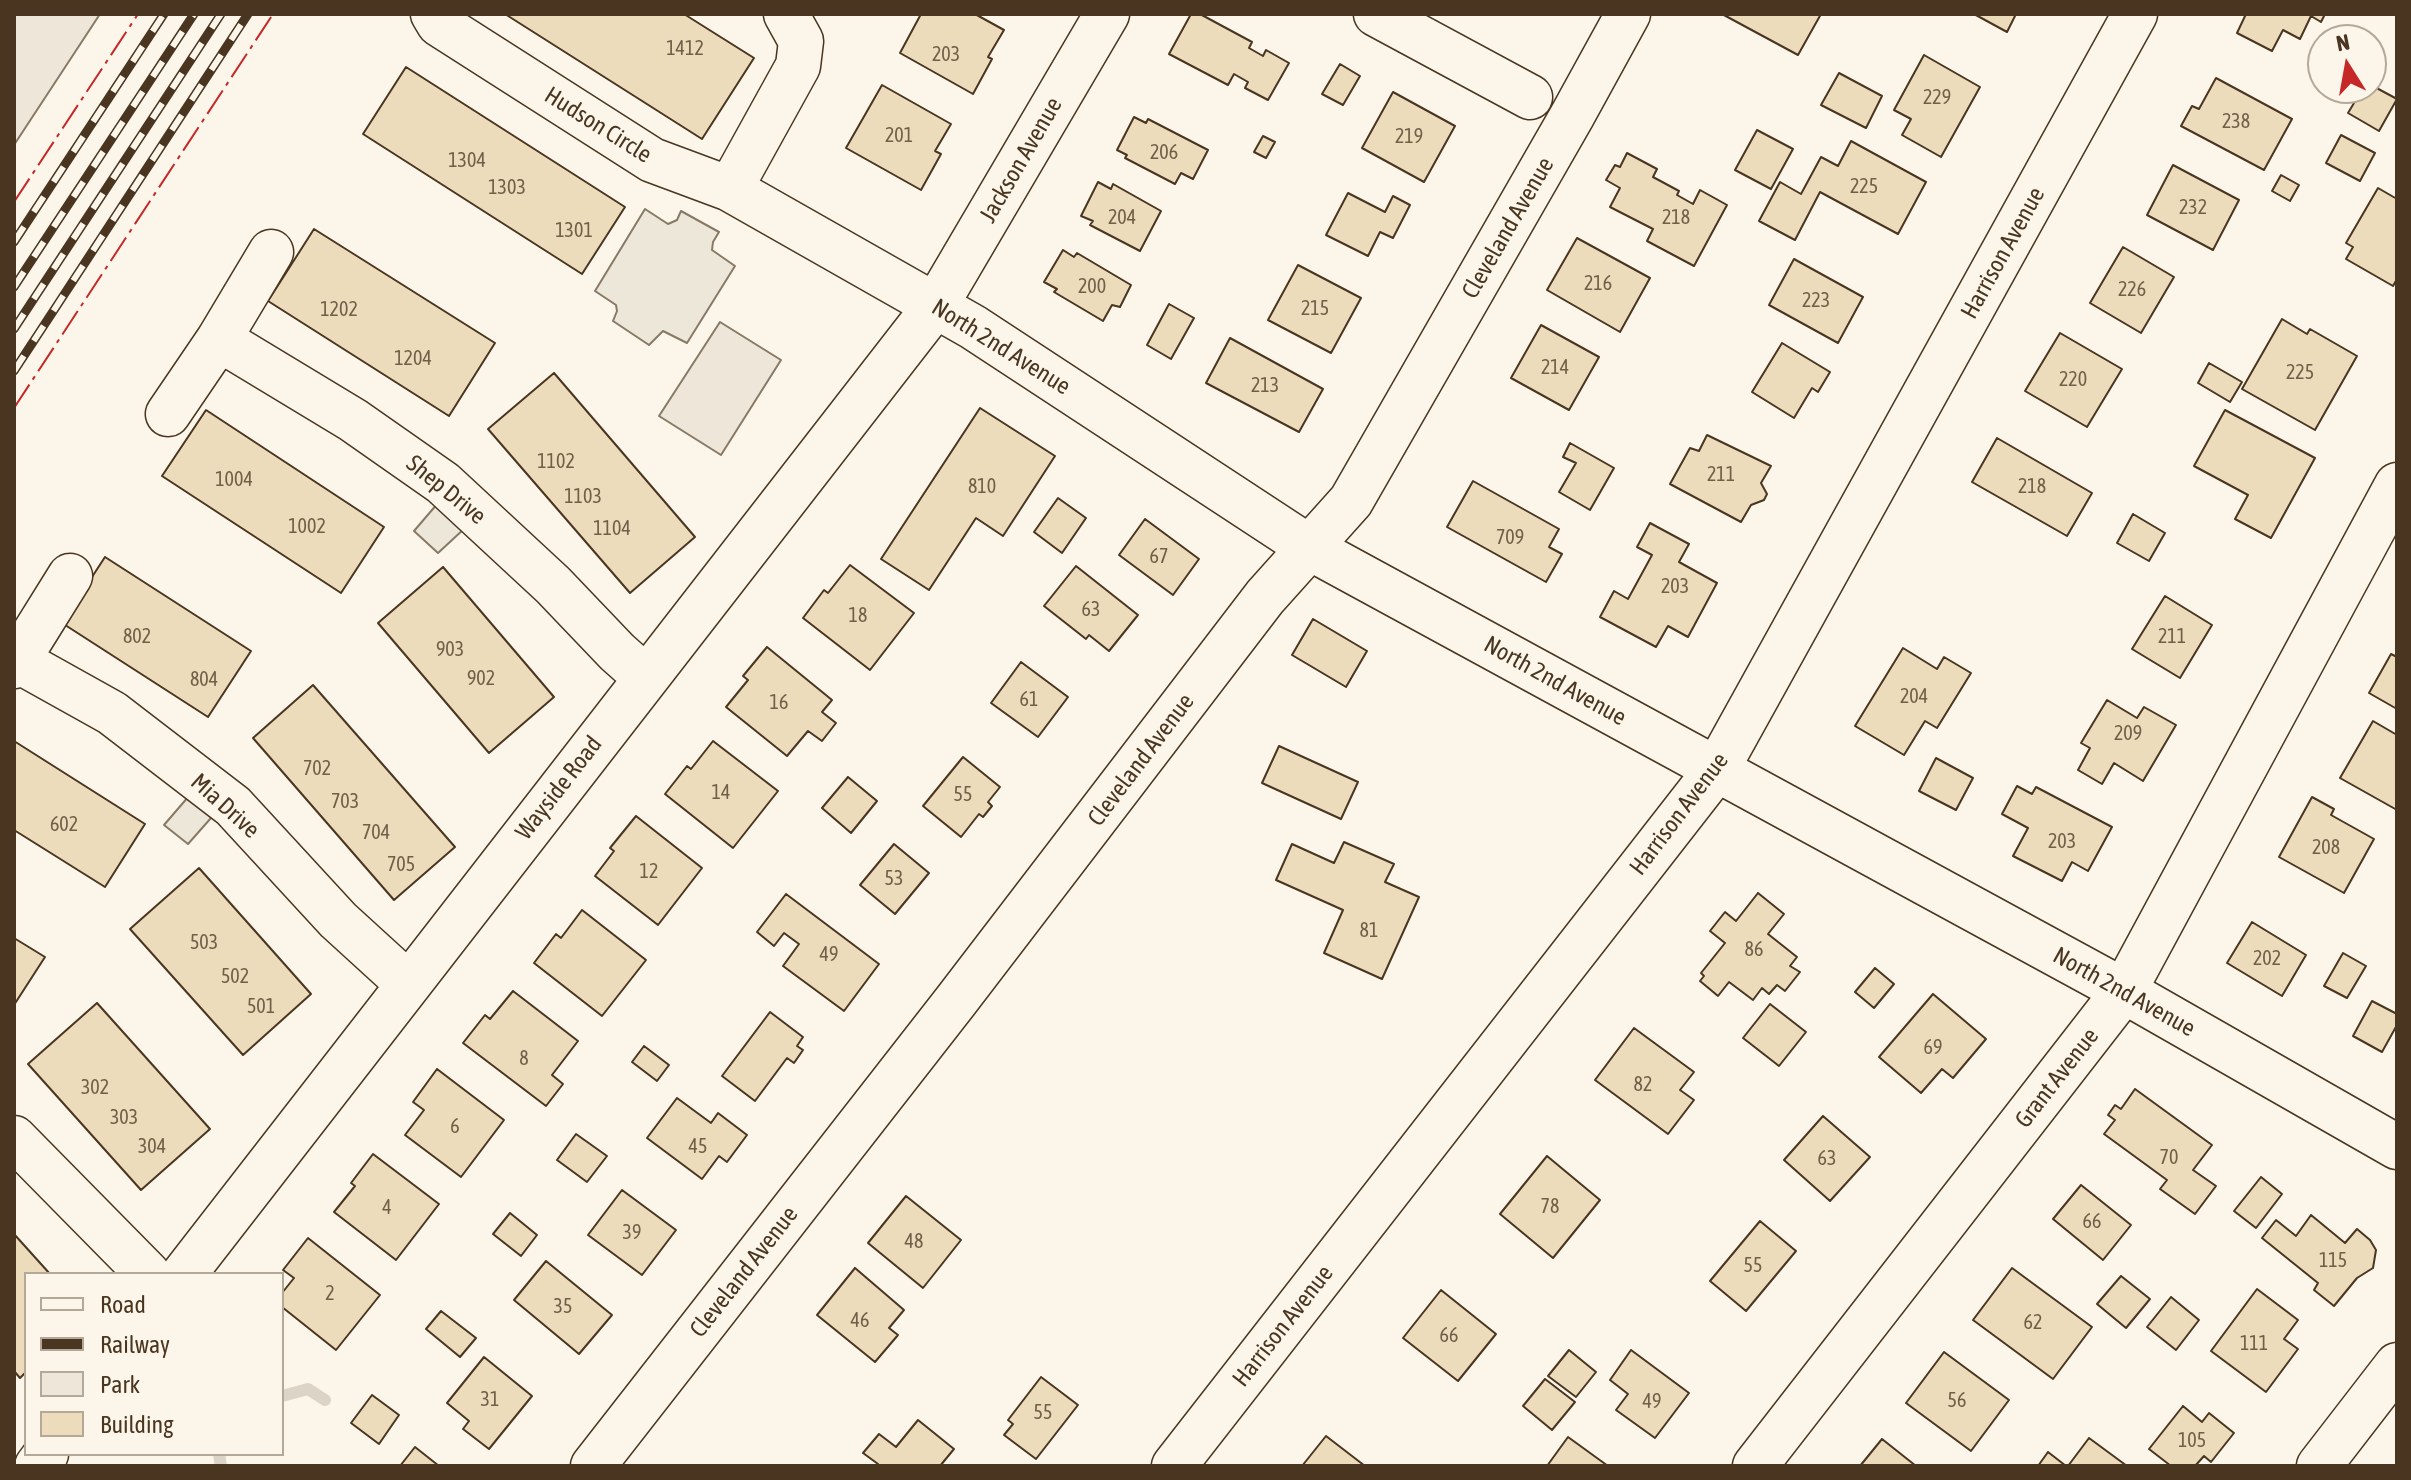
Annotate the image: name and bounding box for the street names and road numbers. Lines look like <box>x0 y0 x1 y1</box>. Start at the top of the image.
street label: Hudson Circle <box>539 81 657 169</box>
street label: Jackson Avenue <box>974 92 1068 228</box>
street label: Cleveland Avenue <box>1456 152 1560 304</box>
street label: Harrison Avenue <box>1955 182 2051 324</box>
street label: North 2nd Avenue <box>926 293 1076 401</box>
street label: Shep Drive <box>400 449 492 531</box>
street label: North 2nd Avenue <box>1479 630 1631 732</box>
street label: Cleveland Avenue <box>1082 688 1200 832</box>
street label: Wayside Road <box>510 731 608 845</box>
street label: Harrison Avenue <box>1624 747 1734 881</box>
street label: Mia Drive <box>185 768 265 844</box>
street label: North 2nd Avenue <box>2048 941 2200 1043</box>
street label: Grant Avenue <box>2009 1022 2105 1134</box>
street label: Cleveland Avenue <box>684 1201 804 1343</box>
street label: Harrison Avenue <box>1227 1260 1339 1392</box>

